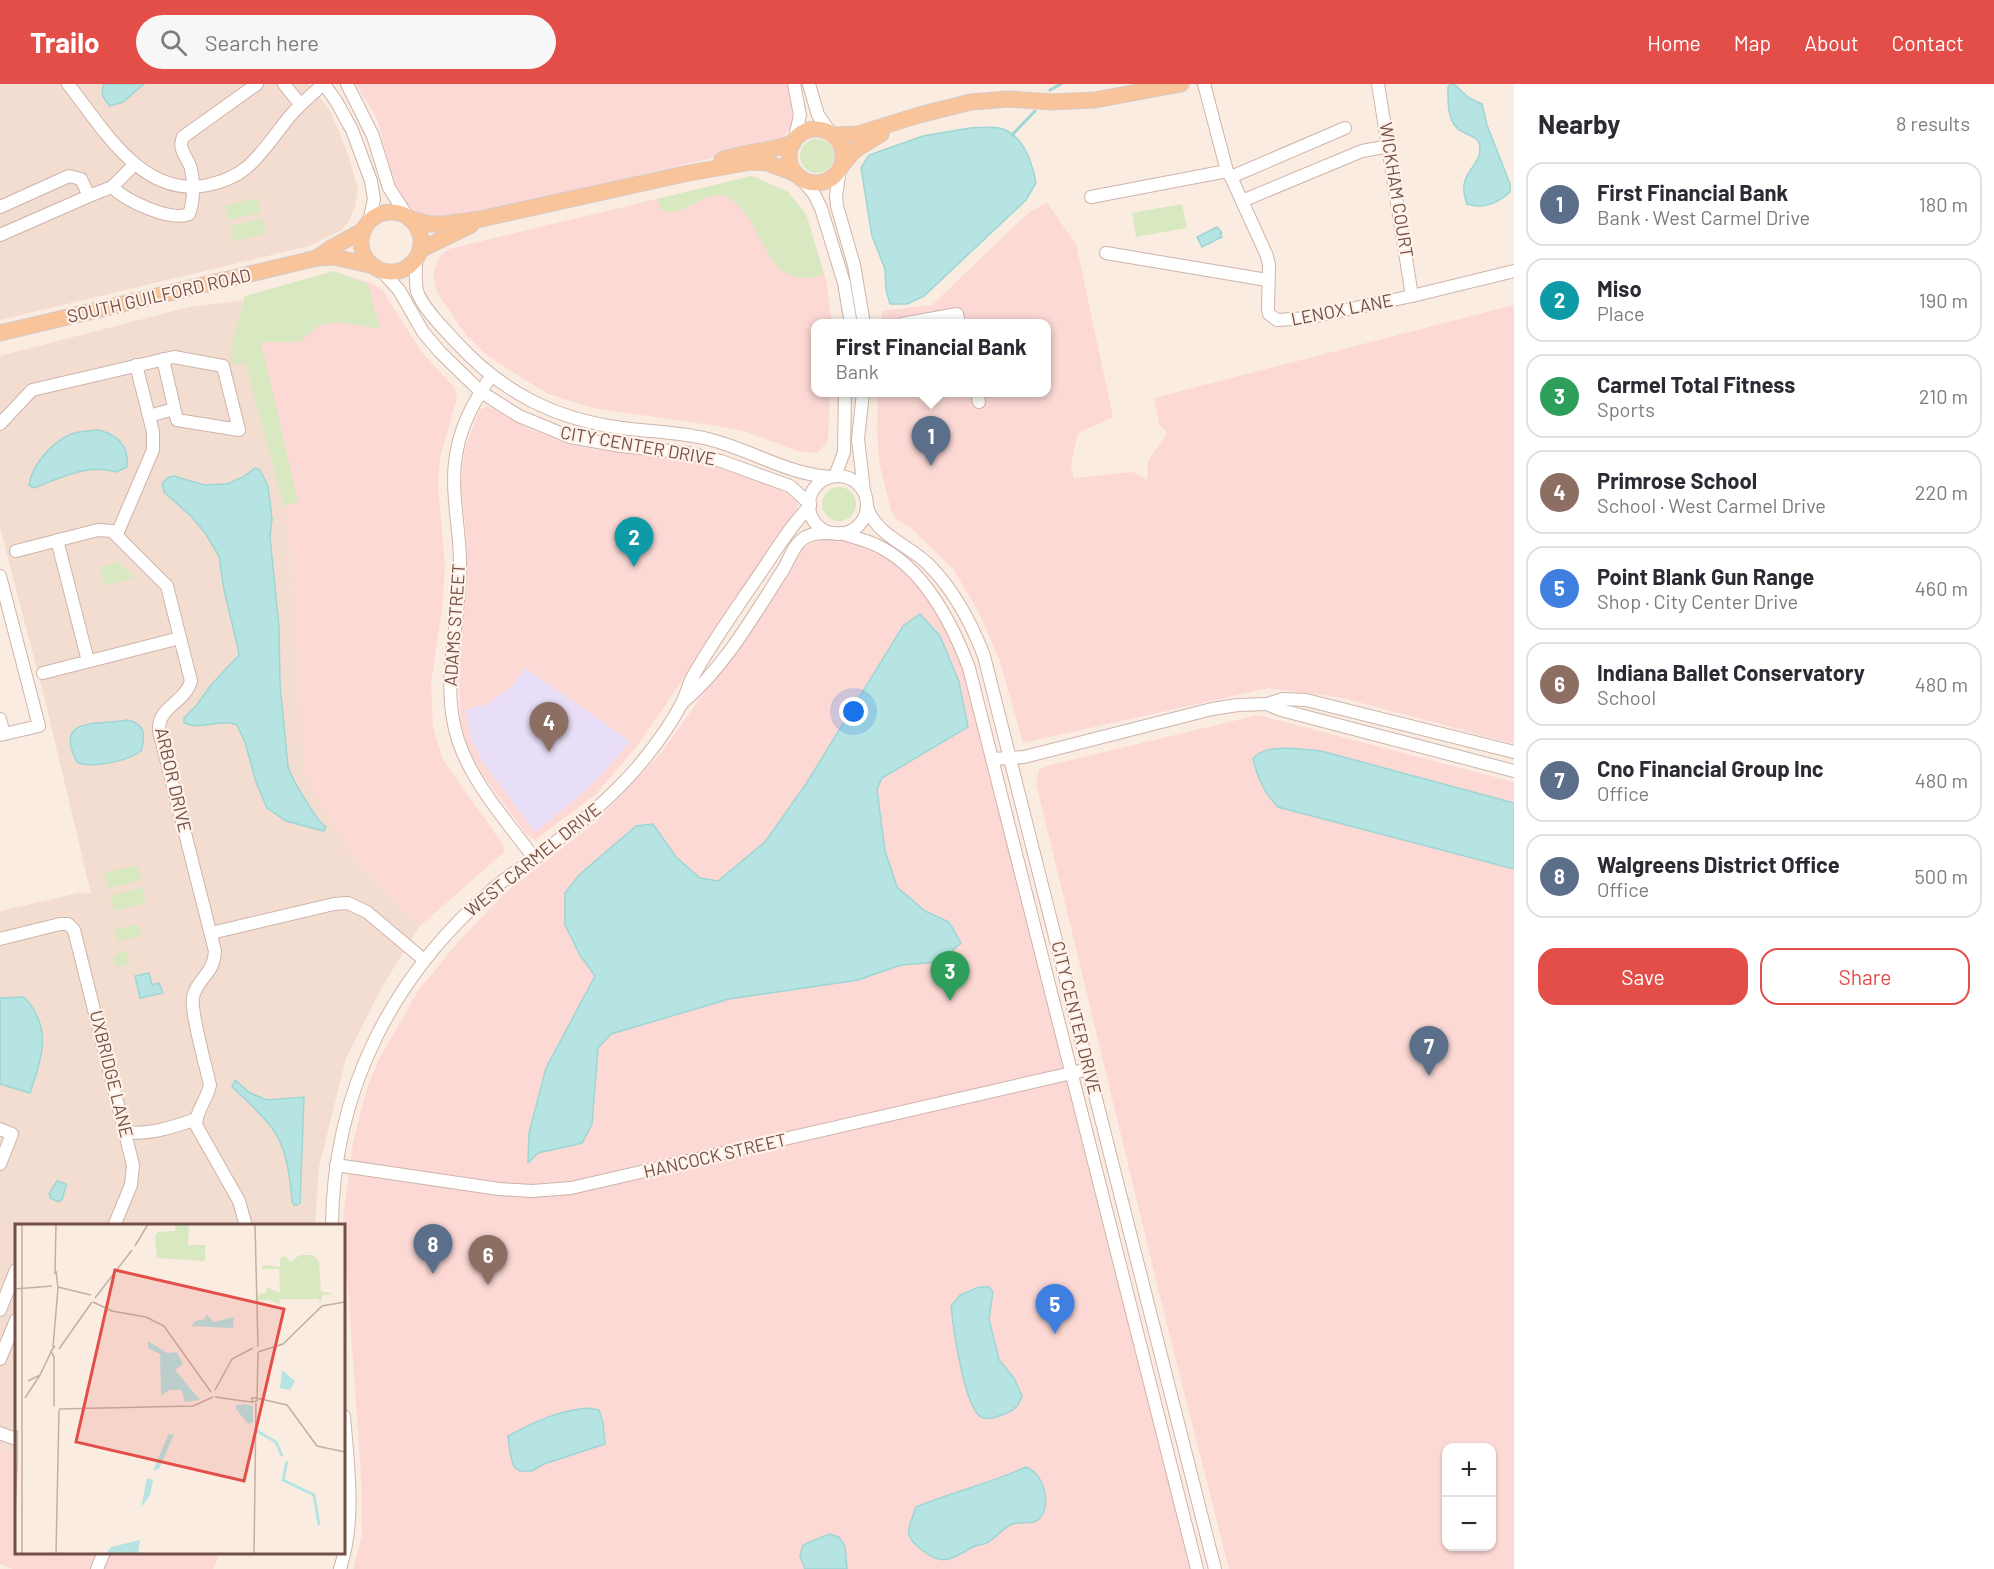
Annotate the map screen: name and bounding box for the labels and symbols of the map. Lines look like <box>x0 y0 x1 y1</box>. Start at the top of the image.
street label: WICKHAM COURT <box>1375 121 1419 259</box>
street label: SOUTH GUILFORD ROAD <box>65 263 253 327</box>
street label: LENOX LANE <box>1289 288 1395 330</box>
pin: 1 <box>912 416 950 466</box>
street label: CITY CENTER DRIVE <box>559 421 718 470</box>
pin: 2 <box>614 518 654 567</box>
street label: ADAMS STREET <box>439 563 469 687</box>
your location <box>839 697 868 726</box>
pin: 4 <box>530 702 568 752</box>
street label: ARBOR DRIVE <box>151 725 197 834</box>
street label: WEST CARMEL DRIVE <box>460 798 605 921</box>
street label: CITY CENTER DRIVE <box>1047 939 1107 1097</box>
pin: 3 <box>930 952 970 1001</box>
street label: UXBRIDGE LANE <box>86 1008 138 1140</box>
pin: 7 <box>1410 1026 1448 1076</box>
street label: HANCOCK STREET <box>641 1128 788 1182</box>
inset map <box>15 1224 345 1554</box>
pin: 8 <box>414 1224 452 1274</box>
pin: 6 <box>468 1236 508 1285</box>
pin: 5 <box>1036 1284 1074 1334</box>

